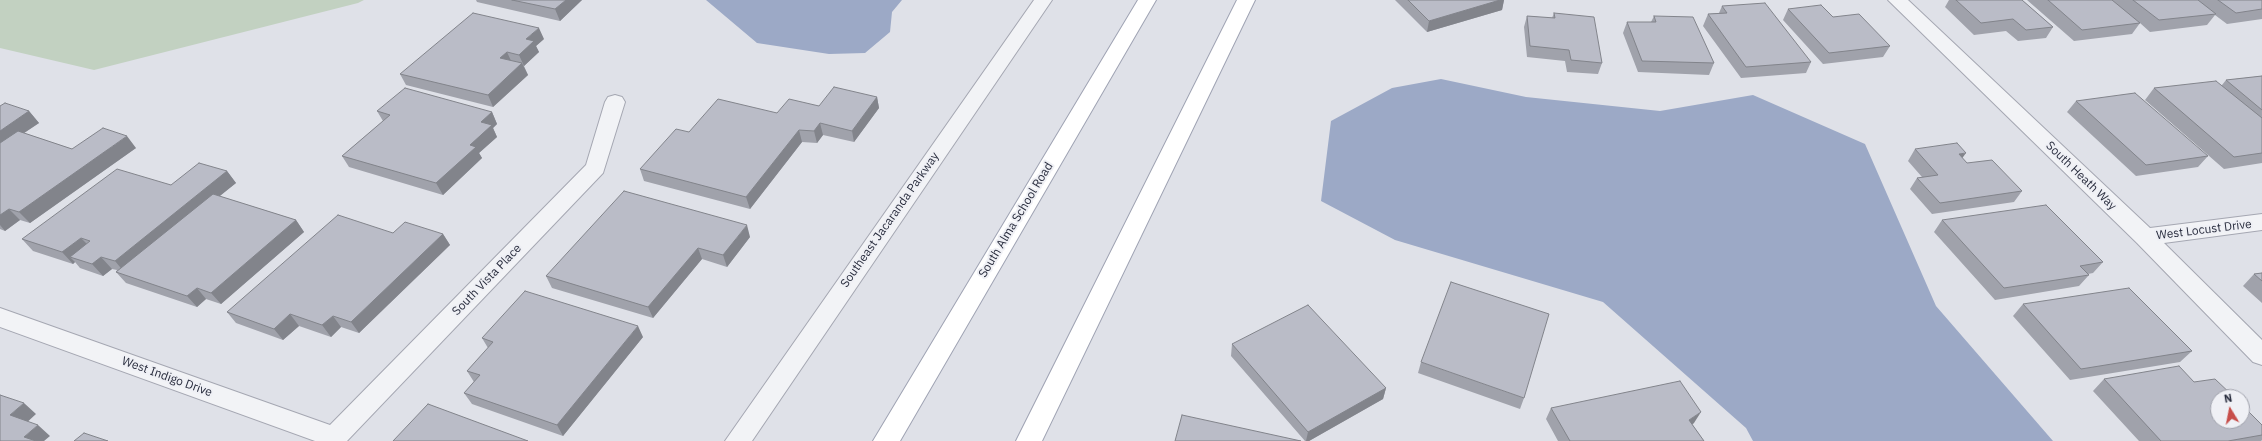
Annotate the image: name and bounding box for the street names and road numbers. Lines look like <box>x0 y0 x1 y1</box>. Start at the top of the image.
street label: South Heath Way <box>2043 139 2119 213</box>
street label: Southeast Jacaranda Parkway <box>838 150 942 290</box>
street label: South Alma School Road <box>976 160 1056 280</box>
street label: West Locust Drive <box>2155 217 2253 243</box>
street label: South Vista Place <box>449 241 525 319</box>
street label: West Indigo Drive <box>120 354 214 400</box>

